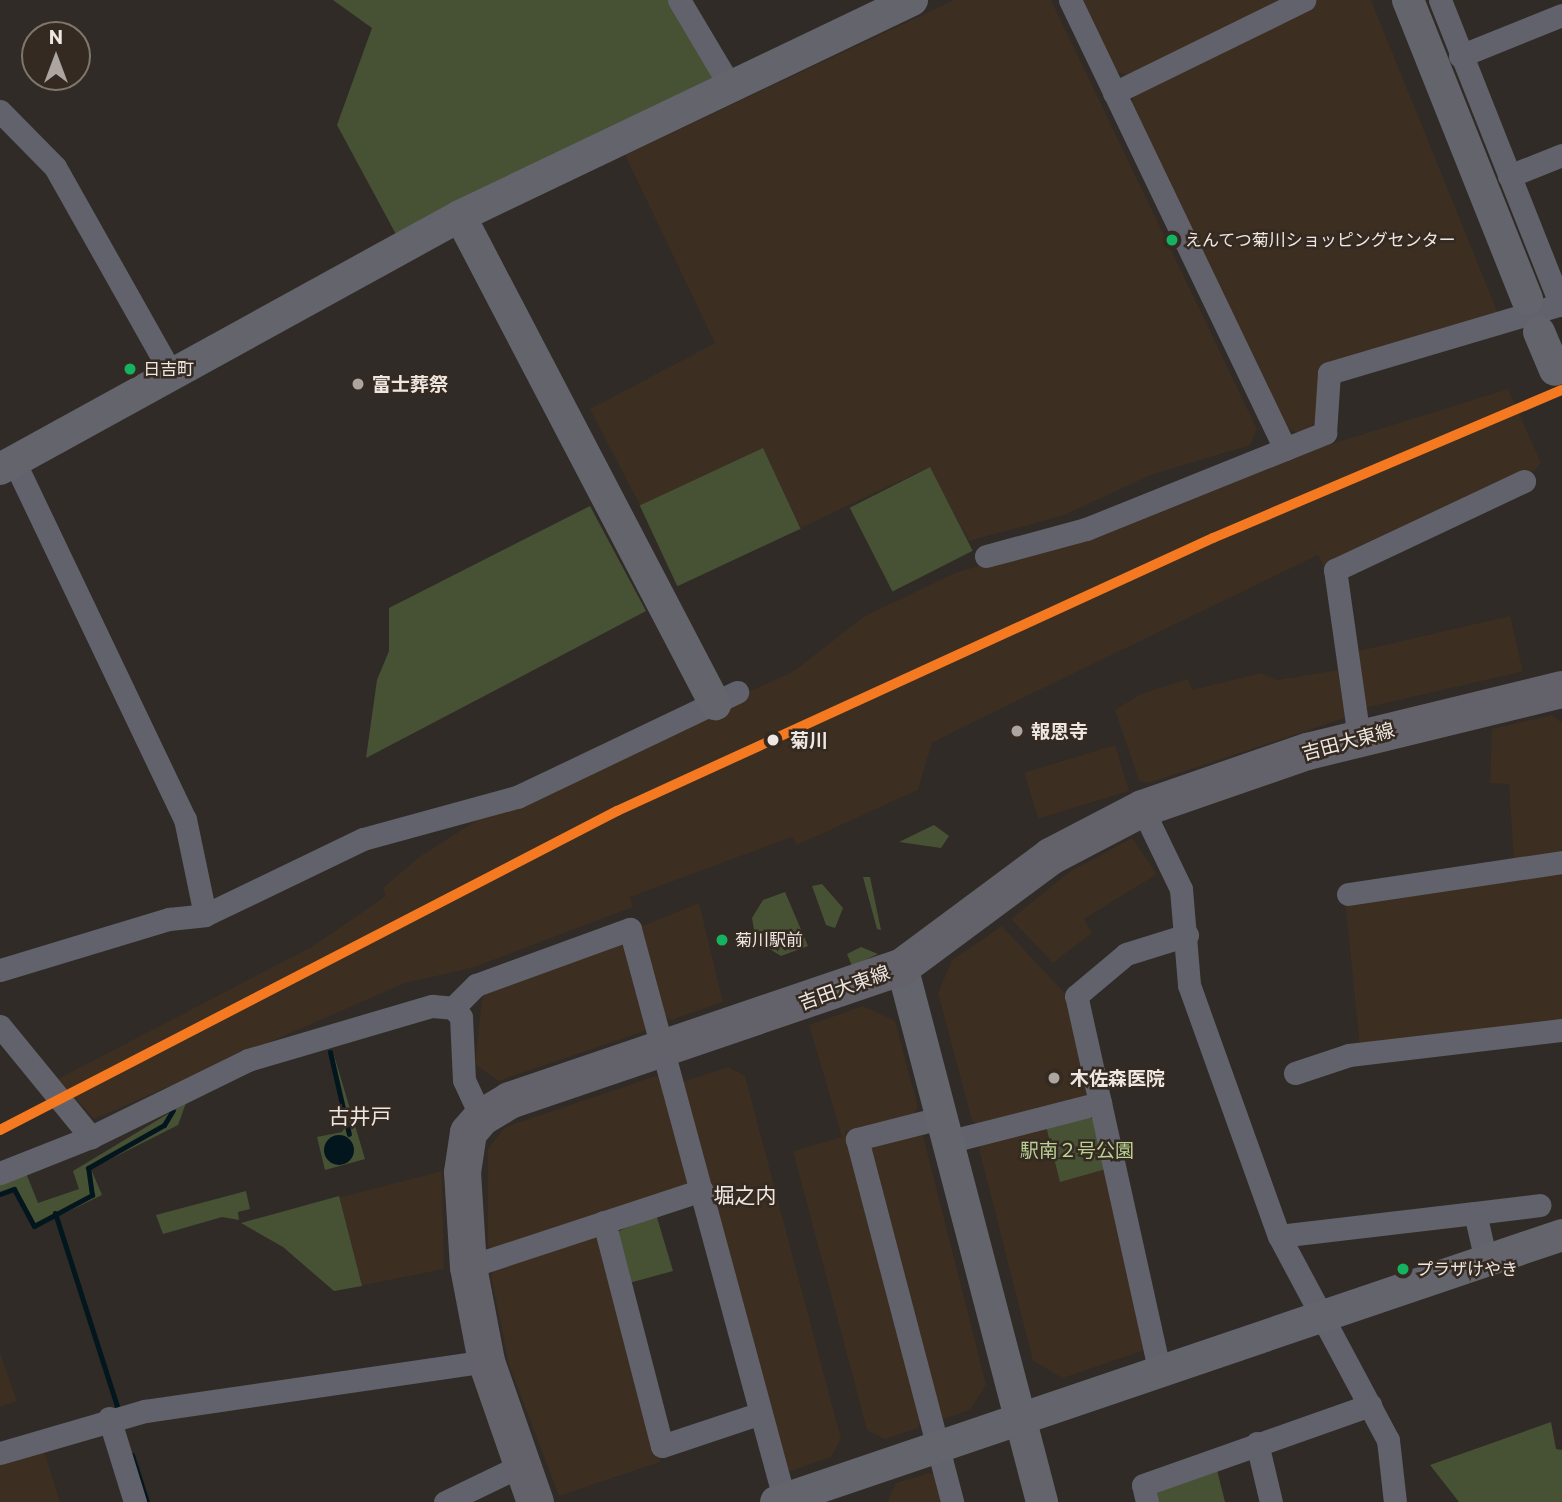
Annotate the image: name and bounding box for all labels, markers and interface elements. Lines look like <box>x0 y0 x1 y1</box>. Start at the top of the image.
north arrow <box>21 21 91 91</box>
text: N <box>49 25 63 48</box>
place label: えんてつ菊川ショッピングセンター <box>1185 230 1457 250</box>
marker: えんてつ菊川ショッピングセンター <box>1165 233 1179 247</box>
place label: 日吉町 <box>143 359 194 379</box>
marker: 日吉町 <box>123 362 137 376</box>
place label: 富士葬祭 <box>372 373 448 395</box>
marker: 富士葬祭 <box>350 376 366 392</box>
street label: 吉田大東線 <box>1299 718 1397 764</box>
place label: 報恩寺 <box>1031 720 1088 742</box>
marker: 報恩寺 <box>1009 723 1025 739</box>
marker: 菊川 <box>762 729 784 751</box>
place label: 菊川 <box>790 729 828 751</box>
place label: 菊川駅前 <box>735 930 803 950</box>
marker: 菊川駅前 <box>715 933 729 947</box>
street label: 吉田大東線 <box>795 960 893 1014</box>
place label: 木佐森医院 <box>1070 1067 1165 1089</box>
marker: 木佐森医院 <box>1044 1068 1064 1088</box>
district label: 古井戸 <box>329 1103 391 1129</box>
park label: 駅南２号公園 <box>1020 1139 1134 1161</box>
district label: 堀之内 <box>714 1182 776 1208</box>
place label: プラザけやき <box>1416 1259 1518 1279</box>
marker: プラザけやき <box>1396 1262 1410 1276</box>

